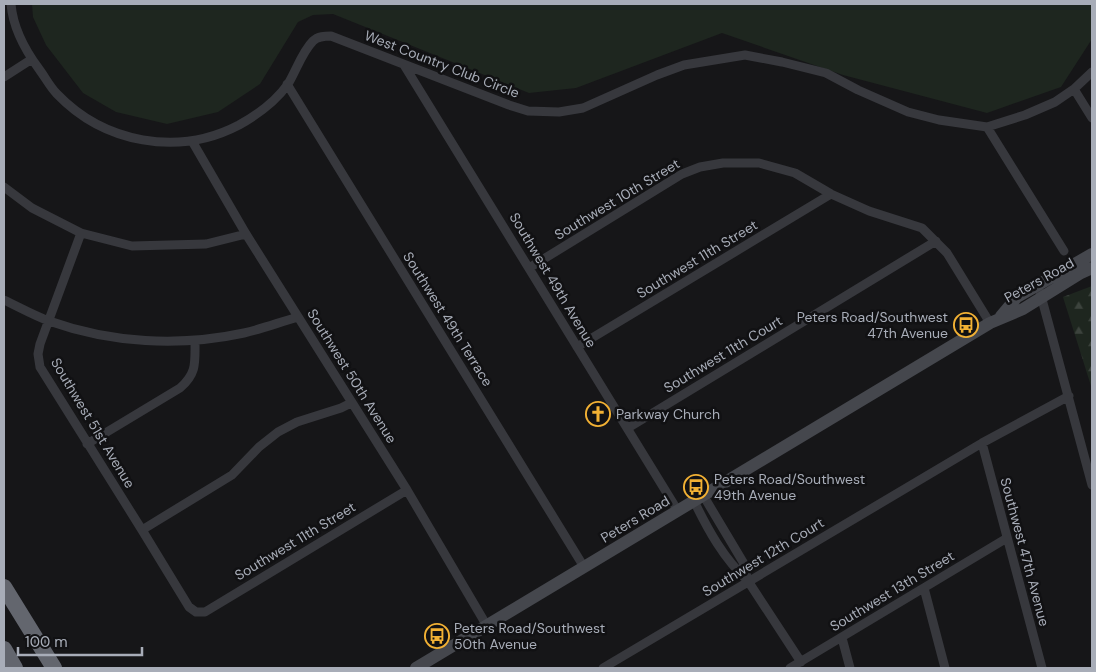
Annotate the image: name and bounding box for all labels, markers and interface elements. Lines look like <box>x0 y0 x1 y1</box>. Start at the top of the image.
street label: West Country Club Circle <box>362 26 522 102</box>
street label: Southwest 10th Street <box>551 154 683 244</box>
street label: Southwest 49th Avenue <box>506 209 601 351</box>
street label: Southwest 11th Street <box>633 216 761 302</box>
street label: Southwest 49th Terrace <box>399 248 497 390</box>
street label: Peters Road <box>1001 253 1077 307</box>
street label: Southwest 50th Avenue <box>303 305 401 447</box>
place label: Peters Road/Southwest 47th Avenue <box>797 308 948 342</box>
street label: Southwest 11th Court <box>660 311 786 397</box>
bus stop icon: Peters Road/Southwest 47th Avenue <box>953 312 979 338</box>
street label: Southwest 51st Avenue <box>47 355 139 491</box>
church icon: Parkway Church <box>585 401 611 427</box>
place label: Parkway Church <box>616 405 720 423</box>
place label: Peters Road/Southwest 49th Avenue <box>714 470 865 504</box>
bus stop icon: Peters Road/Southwest 49th Avenue <box>683 474 709 500</box>
street label: Southwest 47th Avenue <box>996 476 1054 628</box>
street label: Peters Road <box>597 491 673 547</box>
street label: Southwest 11th Street <box>231 498 359 584</box>
street label: Southwest 12th Court <box>699 513 827 601</box>
street label: Southwest 13th Street <box>827 547 957 635</box>
place label: Peters Road/Southwest 50th Avenue <box>454 619 605 653</box>
bus stop icon: Peters Road/Southwest 50th Avenue <box>424 623 450 649</box>
scale bar <box>18 624 141 656</box>
text: 100 m <box>25 632 68 652</box>

